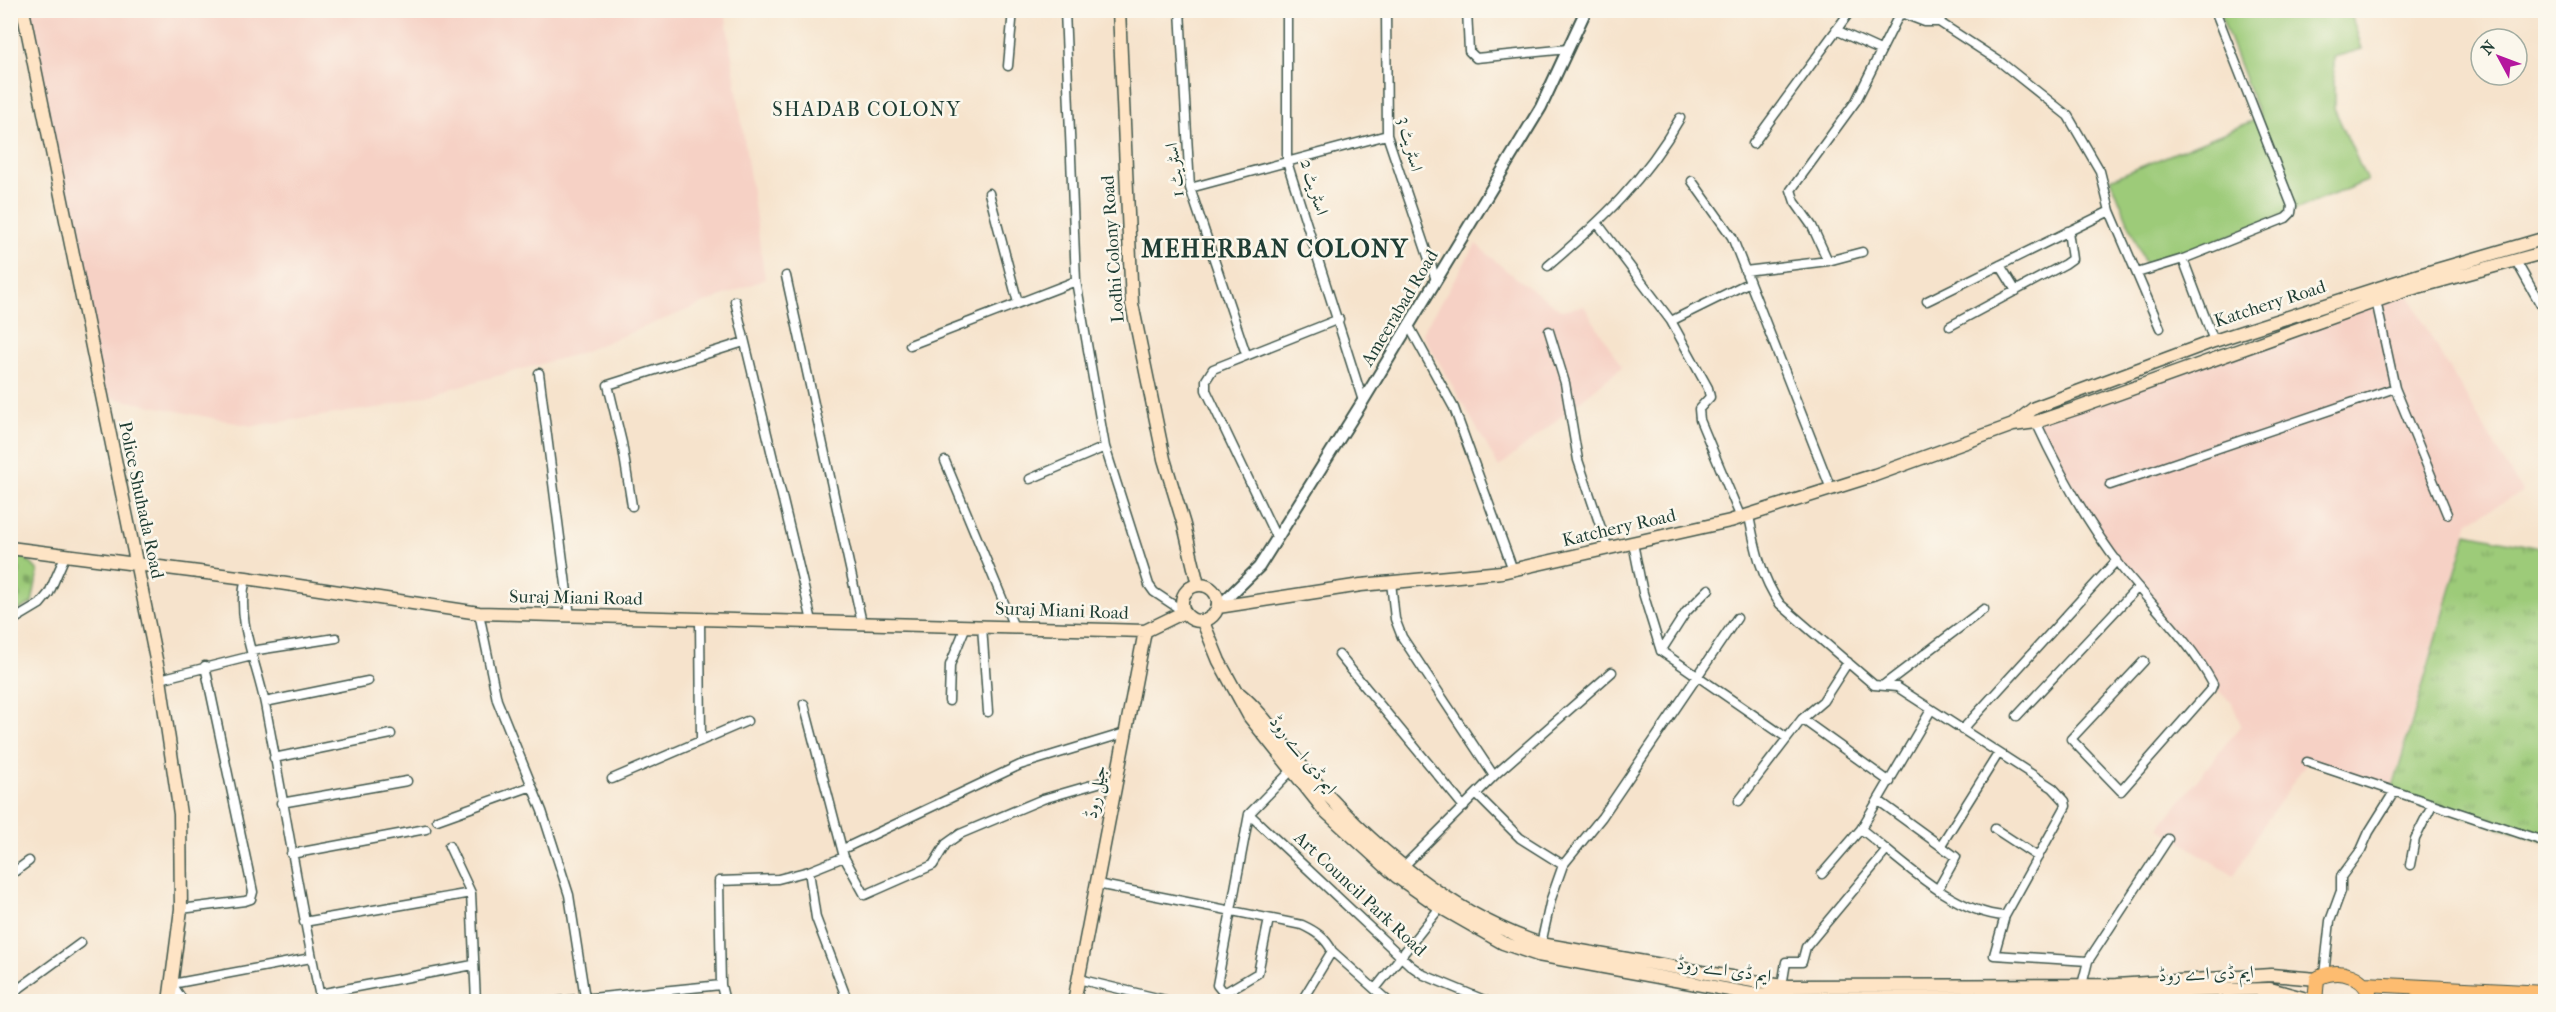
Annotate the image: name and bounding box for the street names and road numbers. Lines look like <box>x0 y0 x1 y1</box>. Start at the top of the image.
street label: اسٹریٹ 3 <box>1392 114 1427 174</box>
street label: اسٹریٹ 1 <box>1161 141 1190 199</box>
street label: اسٹریٹ 2 <box>1295 156 1333 218</box>
street label: Lodhi Colony Road <box>1097 174 1129 323</box>
street label: Ameerabad Road <box>1357 246 1443 371</box>
street label: Katchery Road <box>2212 276 2329 332</box>
street label: Police Shuhada Road <box>114 419 168 581</box>
street label: Katchery Road <box>1560 505 1678 551</box>
street label: Suraj Miani Road <box>509 586 643 610</box>
street label: Suraj Miani Road <box>995 598 1129 624</box>
street label: ایم ڈی اے روڈ <box>1261 711 1341 802</box>
street label: جیل روڈ <box>1081 763 1113 821</box>
street label: Art Council Park Road <box>1289 827 1431 961</box>
street label: ایم ڈی اے روڈ <box>1675 953 1773 992</box>
street label: ایم ڈی اے روڈ <box>2158 962 2254 991</box>

